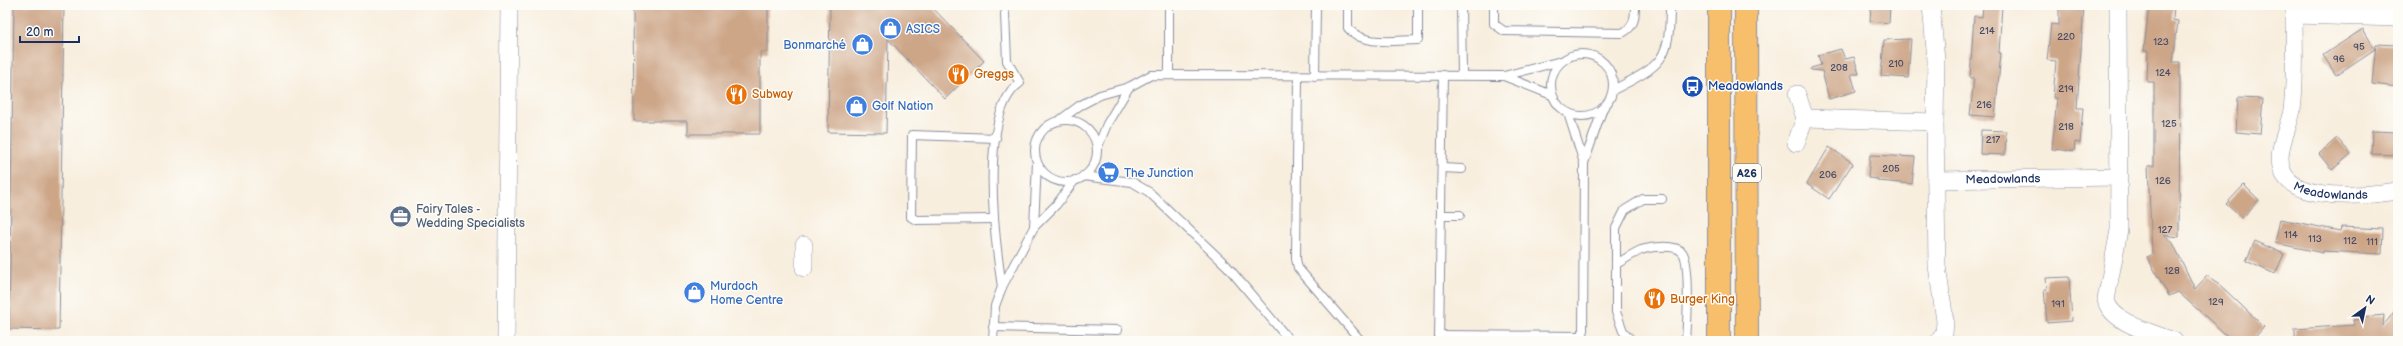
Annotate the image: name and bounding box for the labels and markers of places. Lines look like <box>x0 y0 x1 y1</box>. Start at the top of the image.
shop icon: ASICS <box>877 16 903 42</box>
place label: ASICS <box>906 22 940 37</box>
shop icon: Bonmarché <box>849 32 875 58</box>
place label: Bonmarché <box>783 38 846 53</box>
restaurant icon: Greggs <box>946 61 972 87</box>
place label: Greggs <box>974 67 1014 82</box>
bus stop icon: Meadowlands <box>1679 73 1705 99</box>
place label: Meadowlands <box>1708 79 1783 94</box>
restaurant icon: Subway <box>723 81 749 107</box>
place label: Subway <box>752 87 793 102</box>
shop icon: Golf Nation <box>844 93 870 119</box>
place label: Golf Nation <box>872 99 934 114</box>
supermarket icon: The Junction <box>1096 160 1122 186</box>
place label: The Junction <box>1124 166 1194 181</box>
place label: Fairy Tales - Wedding Specialists <box>416 202 525 231</box>
office icon: Fairy Tales - Wedding Specialists <box>387 203 413 229</box>
place label: Murdoch Home Centre <box>710 279 783 308</box>
shop icon: Murdoch Home Centre <box>682 280 708 306</box>
restaurant icon: Burger King <box>1641 286 1667 312</box>
place label: Burger King <box>1670 292 1735 307</box>

